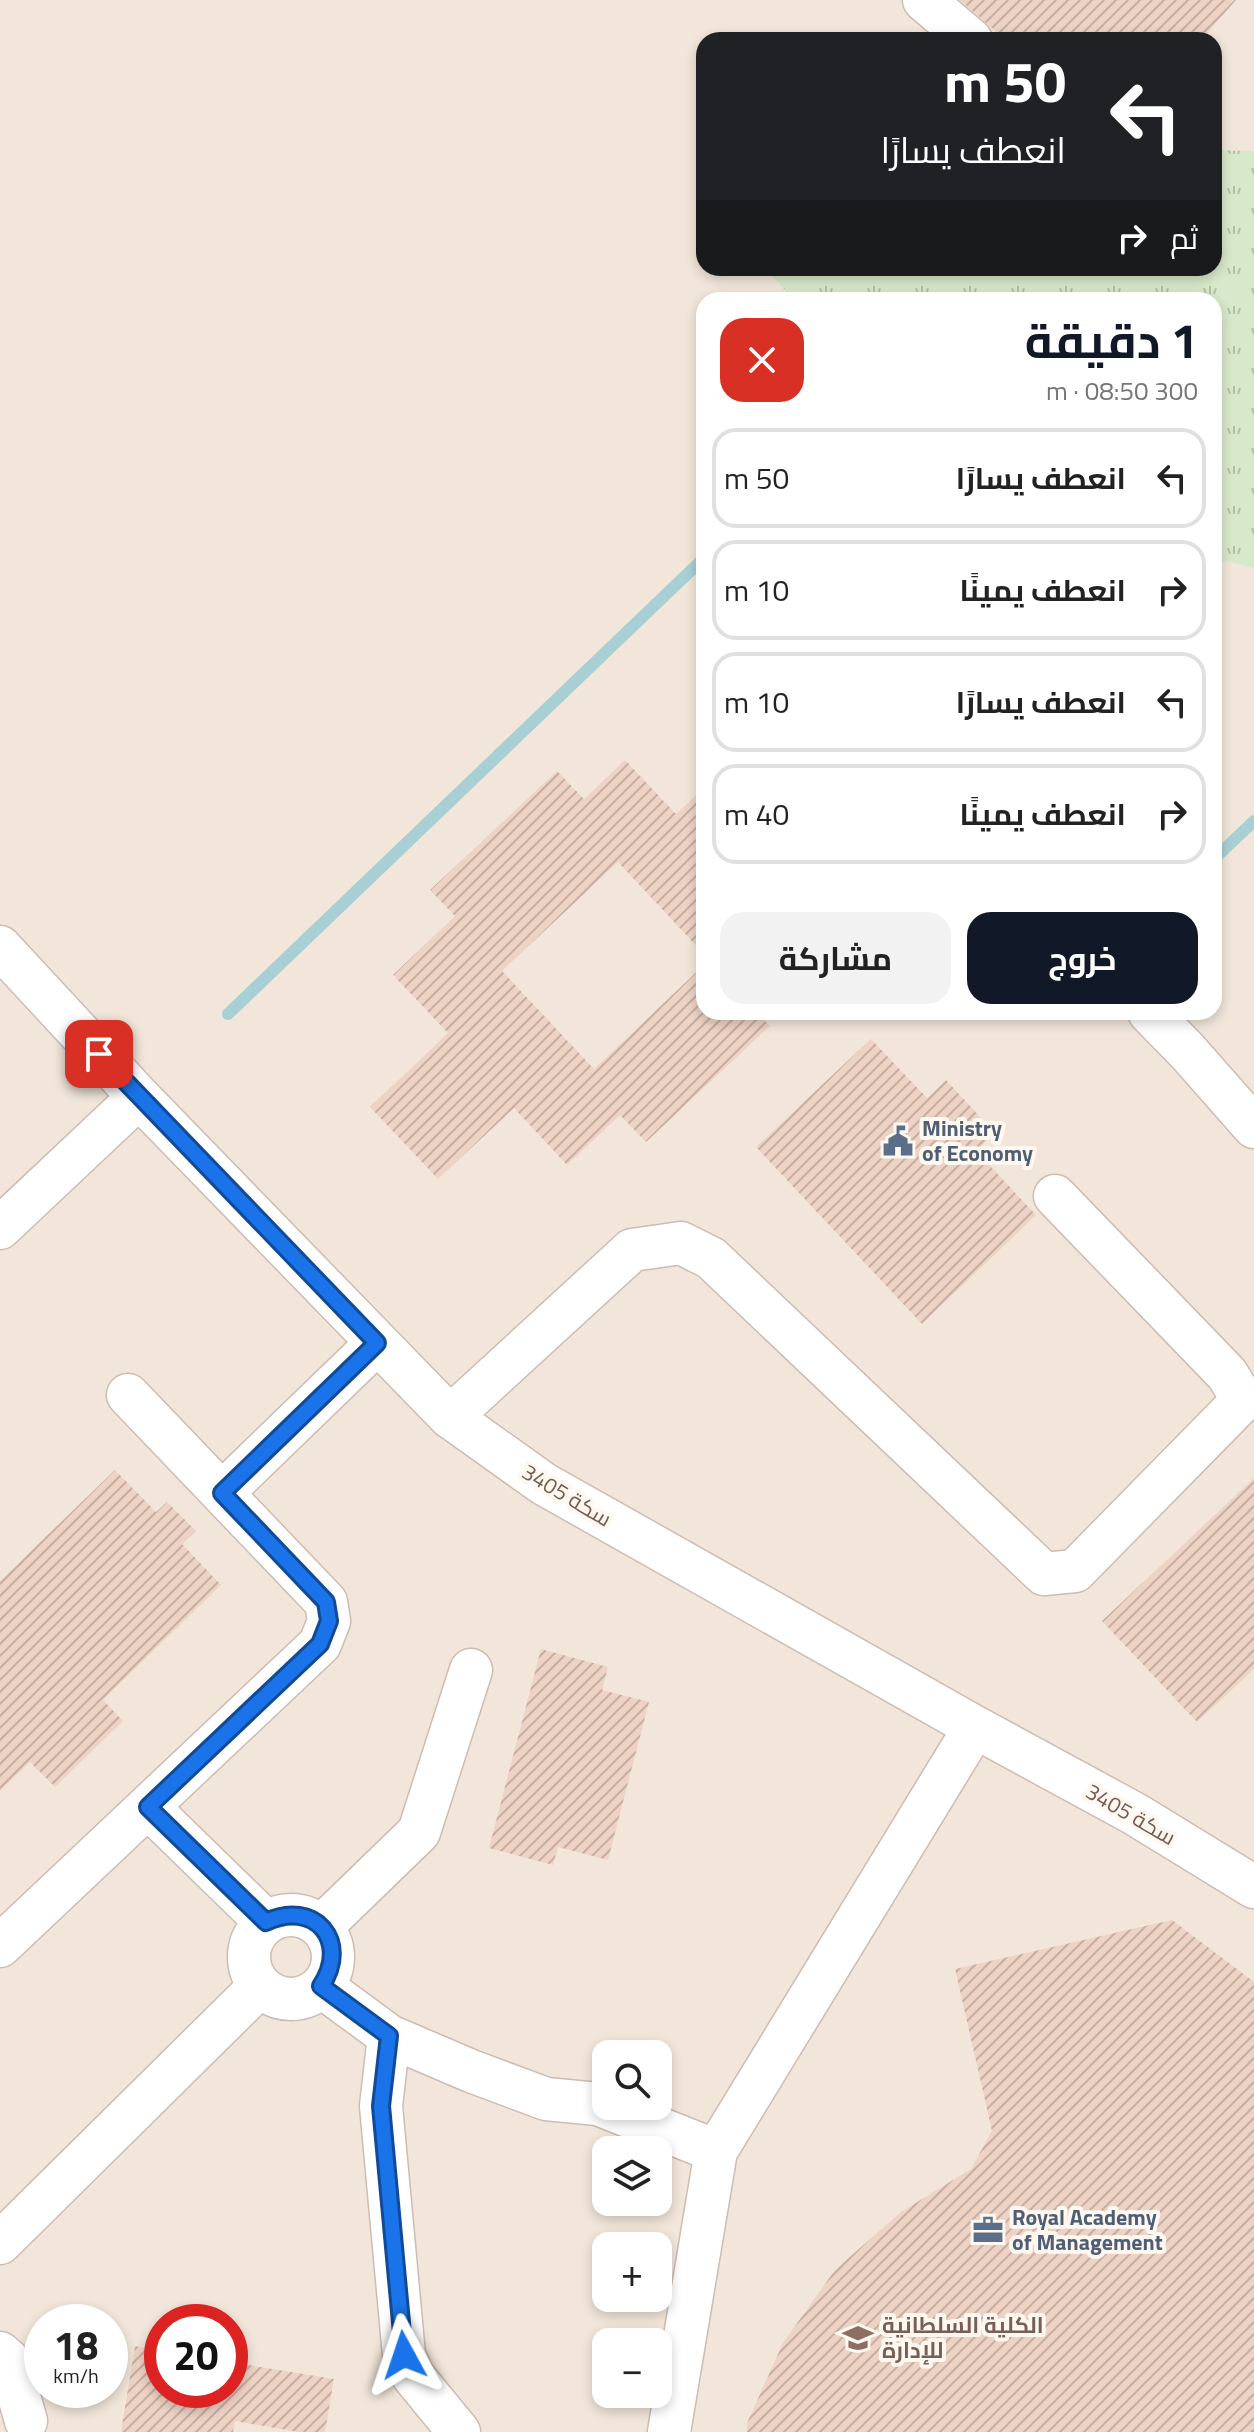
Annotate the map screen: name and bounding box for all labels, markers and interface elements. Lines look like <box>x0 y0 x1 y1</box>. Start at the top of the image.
text: 50 m <box>944 39 1066 124</box>
icon: left <box>1094 64 1198 168</box>
text: انعطف يسارًا <box>881 122 1066 177</box>
text: ثم <box>1170 215 1198 261</box>
icon: right <box>1110 216 1154 260</box>
text: 1 دقيقة <box>1025 304 1198 377</box>
button: close <box>720 318 804 402</box>
text: 300 m · 08:50 <box>1046 371 1198 410</box>
text: 50 m <box>724 455 789 501</box>
text: انعطف يسارًا <box>956 455 1126 501</box>
icon: left <box>1150 456 1194 500</box>
text: 10 m <box>724 567 789 613</box>
text: انعطف يمينًا <box>959 567 1126 613</box>
icon: right <box>1150 568 1194 612</box>
text: 10 m <box>724 679 789 725</box>
text: انعطف يسارًا <box>956 679 1126 725</box>
icon: left <box>1150 680 1194 724</box>
text: 40 m <box>724 791 789 837</box>
text: انعطف يمينًا <box>959 791 1126 837</box>
icon: right <box>1150 792 1194 836</box>
button: مشاركة <box>720 912 951 1004</box>
button: خروج <box>967 912 1198 1004</box>
pin <box>65 1020 133 1088</box>
icon: arrive <box>77 1032 121 1076</box>
place label: Ministry of Economy <box>922 1111 1033 1170</box>
public building icon: Ministry of Economy <box>881 1124 915 1158</box>
street label: سكة 3405 <box>516 1455 618 1535</box>
street label: سكة 3405 <box>1079 1774 1183 1854</box>
map controls <box>592 2040 672 2408</box>
button: search <box>592 2040 672 2120</box>
button: layers <box>592 2136 672 2216</box>
place label: Royal Academy of Management <box>1012 2200 1163 2259</box>
office icon: Royal Academy of Management <box>971 2213 1005 2247</box>
button: + <box>592 2232 672 2312</box>
speed limit sign: 20 <box>144 2304 248 2408</box>
place label: الكلية السلطانية للإدارة <box>882 2308 1044 2367</box>
position arrow <box>362 2313 446 2397</box>
text: 18 <box>54 2315 98 2376</box>
school or university icon: الكلية السلطانية للإدارة <box>841 2321 875 2355</box>
button: − <box>592 2328 672 2408</box>
text: km/h <box>53 2360 99 2391</box>

